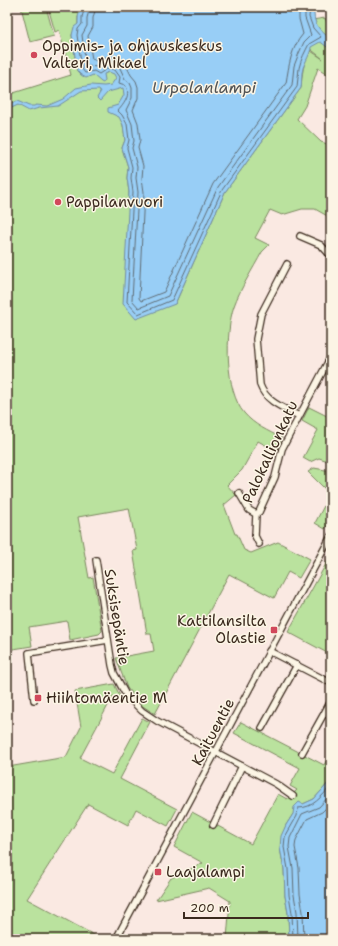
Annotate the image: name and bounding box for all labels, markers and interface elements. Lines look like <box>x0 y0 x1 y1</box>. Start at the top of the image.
place label: Oppimis- ja ohjauskeskus Valteri, Mikael <box>42 36 222 73</box>
marker: Oppimis- ja ohjauskeskus Valteri, Mikael <box>29 50 39 60</box>
water label: Urpolanlampi <box>152 77 256 98</box>
place label: Pappilanvuori <box>66 192 163 212</box>
marker: Pappilanvuori <box>53 197 63 207</box>
street label: Palokallionkatu <box>237 397 303 507</box>
street label: Suksisepäntie <box>100 567 134 667</box>
place label: Kattilansilta Olastie <box>177 611 267 648</box>
marker: Kattilansilta Olastie <box>269 625 279 635</box>
place label: Hiihtomäentie M <box>46 688 167 708</box>
marker: Hiihtomäentie M <box>33 693 43 703</box>
street label: Kaituentie <box>187 695 239 769</box>
place label: Laajalampi <box>166 862 245 882</box>
marker: Laajalampi <box>153 867 163 877</box>
scale bar <box>184 894 308 920</box>
text: 200 m <box>190 900 229 916</box>

